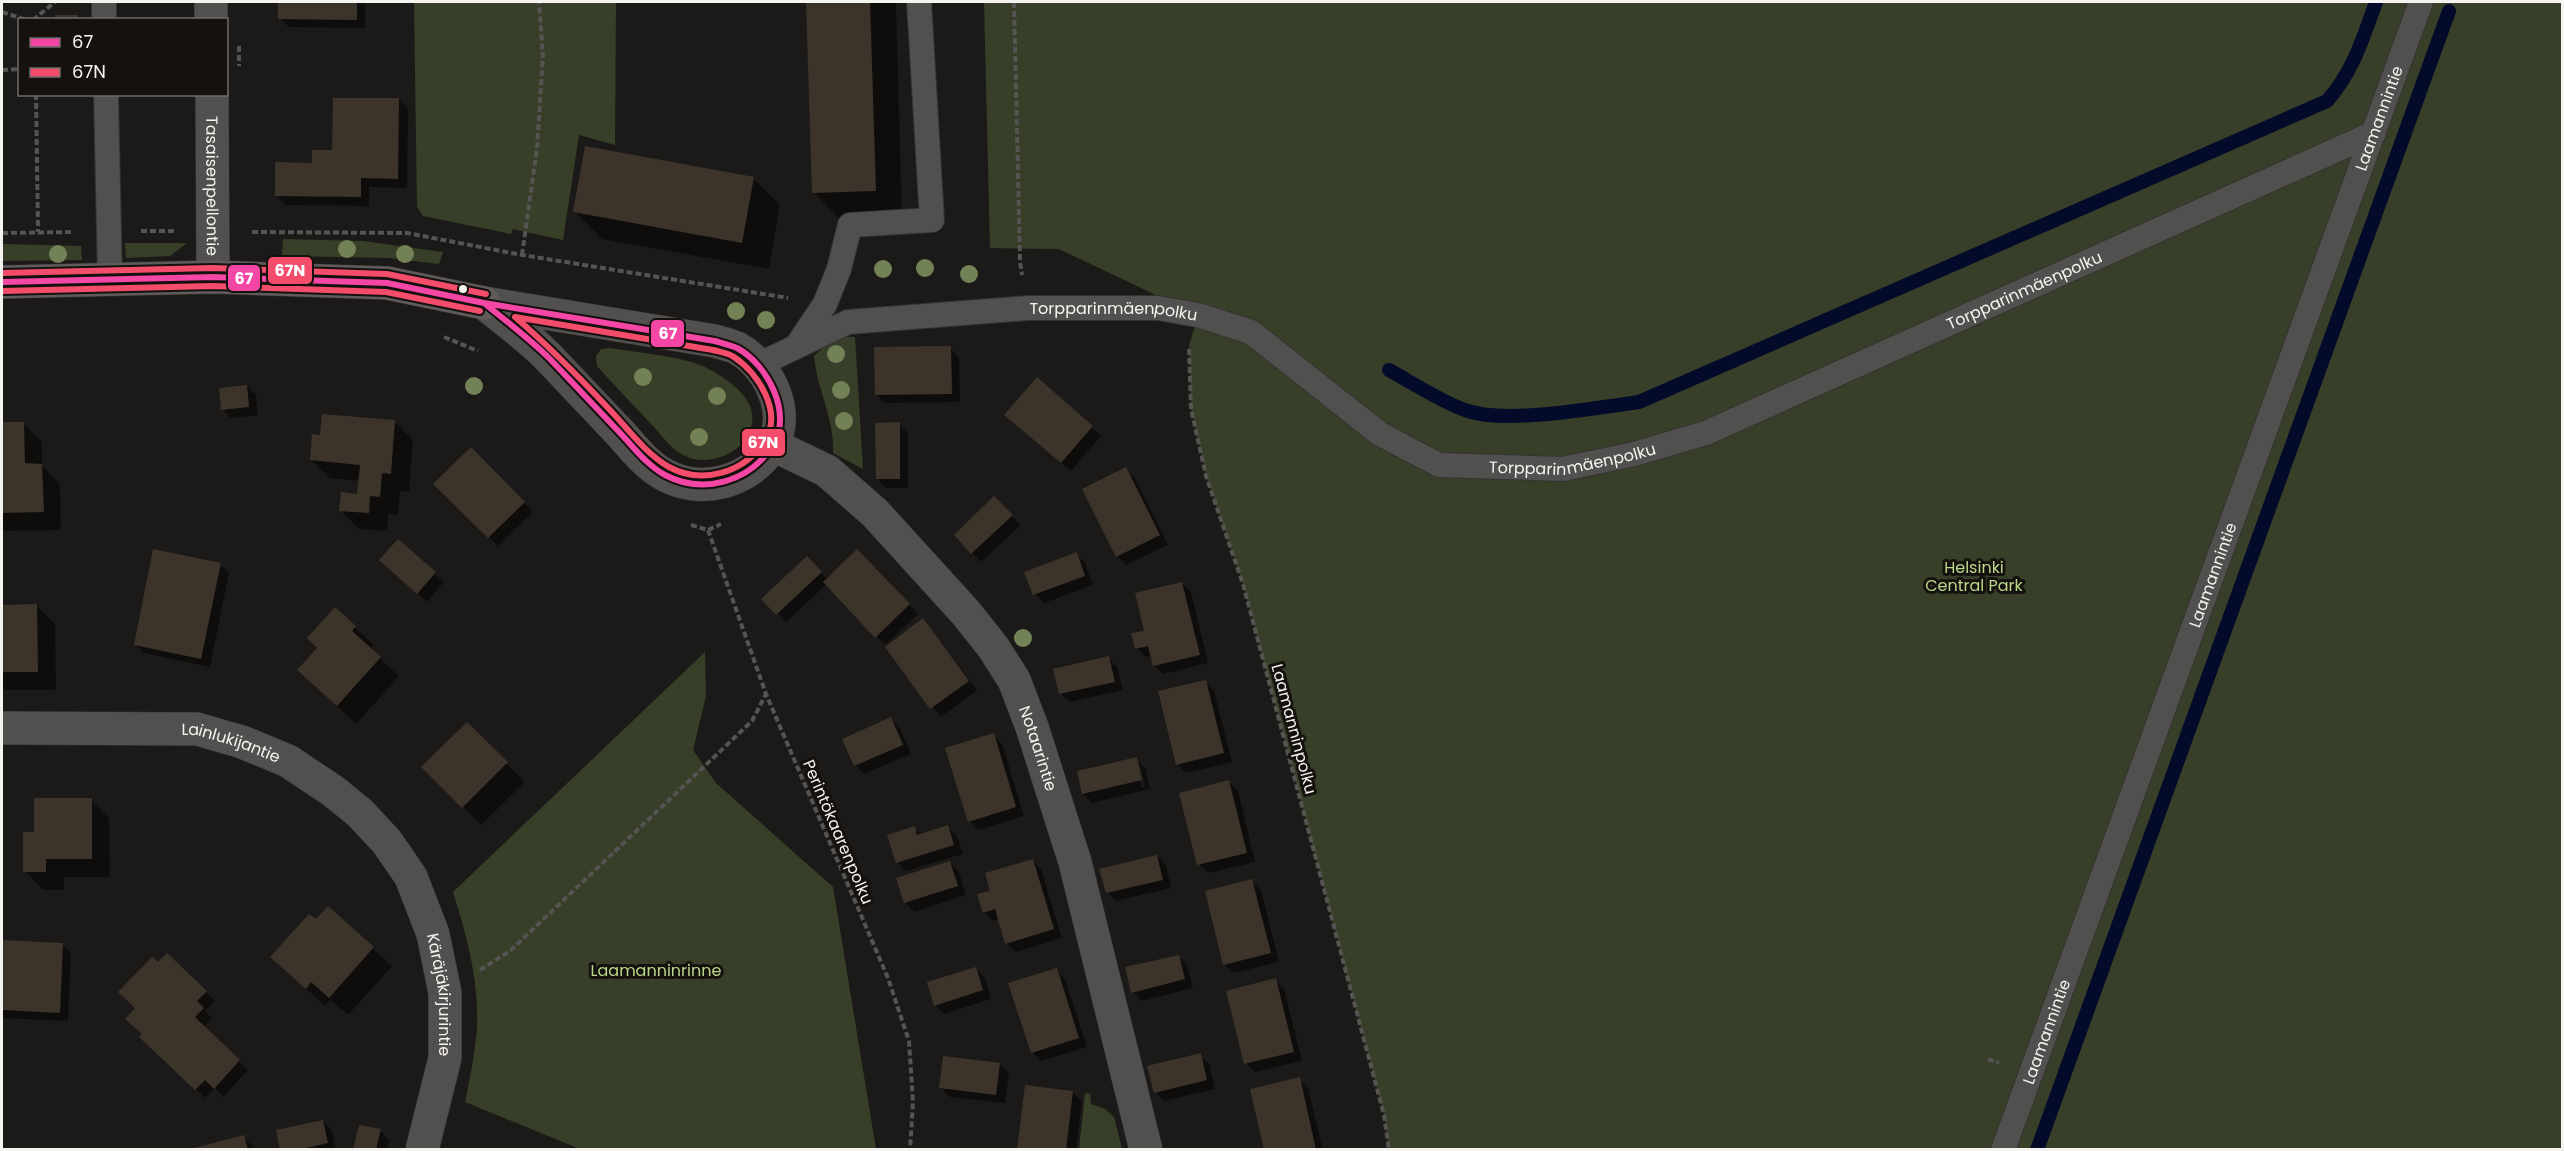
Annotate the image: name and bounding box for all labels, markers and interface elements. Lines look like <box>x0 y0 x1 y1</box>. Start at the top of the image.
legend <box>18 18 228 96</box>
text: 67 <box>72 29 93 54</box>
text: 67N <box>72 59 106 84</box>
street label: Laamannintie <box>2349 62 2408 174</box>
street label: Tasaisenpellontie <box>201 116 224 256</box>
street label: Torpparinmäenpolku <box>1943 245 2106 335</box>
line badge: 67N <box>267 256 313 285</box>
text: 67N <box>275 259 305 282</box>
line badge: 67 <box>227 264 261 292</box>
text: 67 <box>235 267 254 290</box>
unlabelled marker <box>457 283 469 295</box>
street label: Torpparinmäenpolku <box>1029 296 1199 326</box>
line badge: 67 <box>650 319 685 348</box>
text: 67 <box>659 322 678 345</box>
line badge: 67N <box>741 428 786 457</box>
text: 67N <box>748 431 778 454</box>
street label: Torpparinmäenpolku <box>1489 437 1658 481</box>
street label: Laamannintie <box>2183 519 2242 631</box>
park label: Helsinki Central Park <box>1925 556 2024 597</box>
street label: Laamanninpolku <box>1266 661 1322 797</box>
street label: Notaarintie <box>1013 702 1063 794</box>
street label: Lainlukijantie <box>181 717 284 768</box>
street label: Perintökaarenpolku <box>797 756 879 908</box>
street label: Käräjäkirjurintie <box>422 931 457 1056</box>
park label: Laamanninrinne <box>591 959 721 982</box>
street label: Laamannintie <box>2016 976 2076 1087</box>

